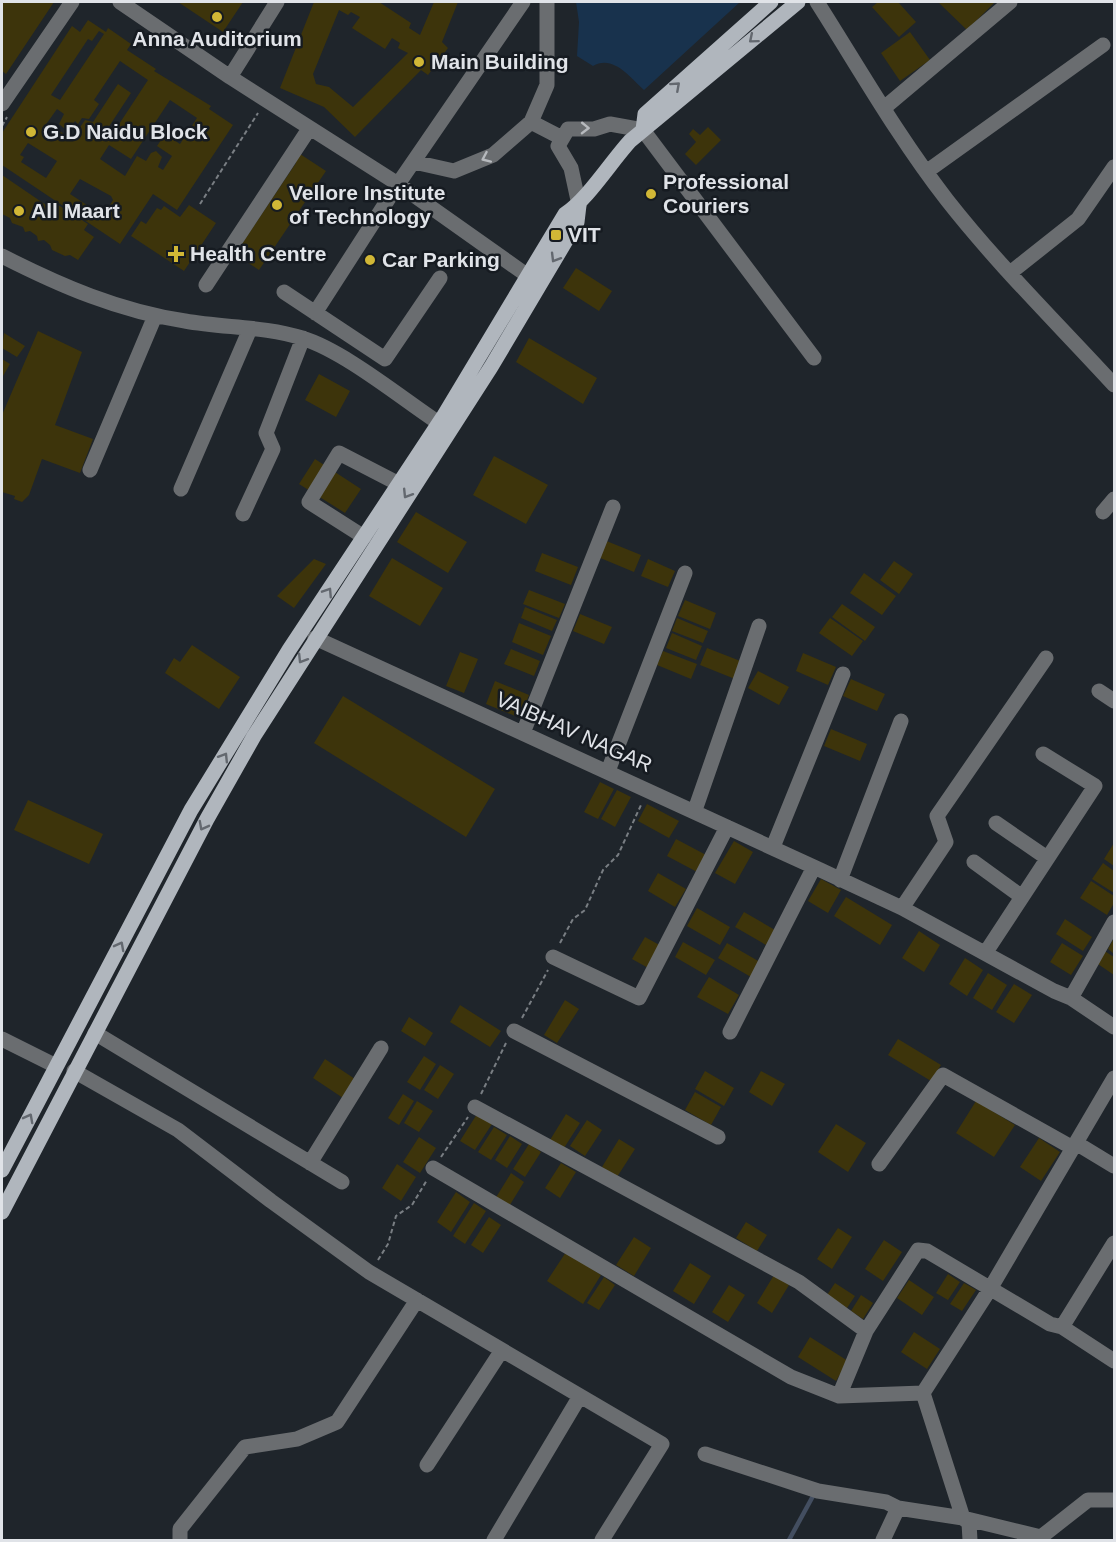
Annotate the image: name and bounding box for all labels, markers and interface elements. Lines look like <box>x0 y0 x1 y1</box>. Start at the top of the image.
marker: Anna Auditorium <box>210 10 224 24</box>
place label: Anna Auditorium <box>132 27 302 50</box>
one-way arrow <box>749 31 760 42</box>
place label: Main Building <box>431 50 569 73</box>
marker: Main Building <box>412 55 426 69</box>
one-way arrow <box>669 82 680 93</box>
place label: G.D Naidu Block <box>43 120 208 143</box>
one-way arrow <box>580 122 589 135</box>
marker: G.D Naidu Block <box>24 125 38 139</box>
one-way arrow <box>481 151 492 163</box>
place label: Professional Couriers <box>663 170 789 217</box>
place label: Vellore Institute of Technology <box>289 181 445 228</box>
marker: Professional Couriers <box>644 187 658 201</box>
marker: Vellore Institute of Technology <box>270 198 284 212</box>
place label: All Maart <box>31 199 120 222</box>
marker: All Maart <box>12 204 26 218</box>
place label: VIT <box>568 223 601 246</box>
marker: VIT <box>549 228 563 242</box>
place label: Health Centre <box>190 242 327 265</box>
marker: Health Centre <box>167 245 185 263</box>
place label: Car Parking <box>382 248 500 271</box>
one-way arrow <box>550 252 562 262</box>
marker: Car Parking <box>363 253 377 267</box>
one-way arrow <box>403 487 414 498</box>
one-way arrow <box>321 587 332 598</box>
one-way arrow <box>298 653 310 663</box>
street label: VAIBHAV NAGAR <box>493 687 656 776</box>
one-way arrow <box>217 753 229 763</box>
one-way arrow <box>199 820 210 831</box>
one-way arrow <box>112 941 124 952</box>
one-way arrow <box>22 1114 33 1124</box>

